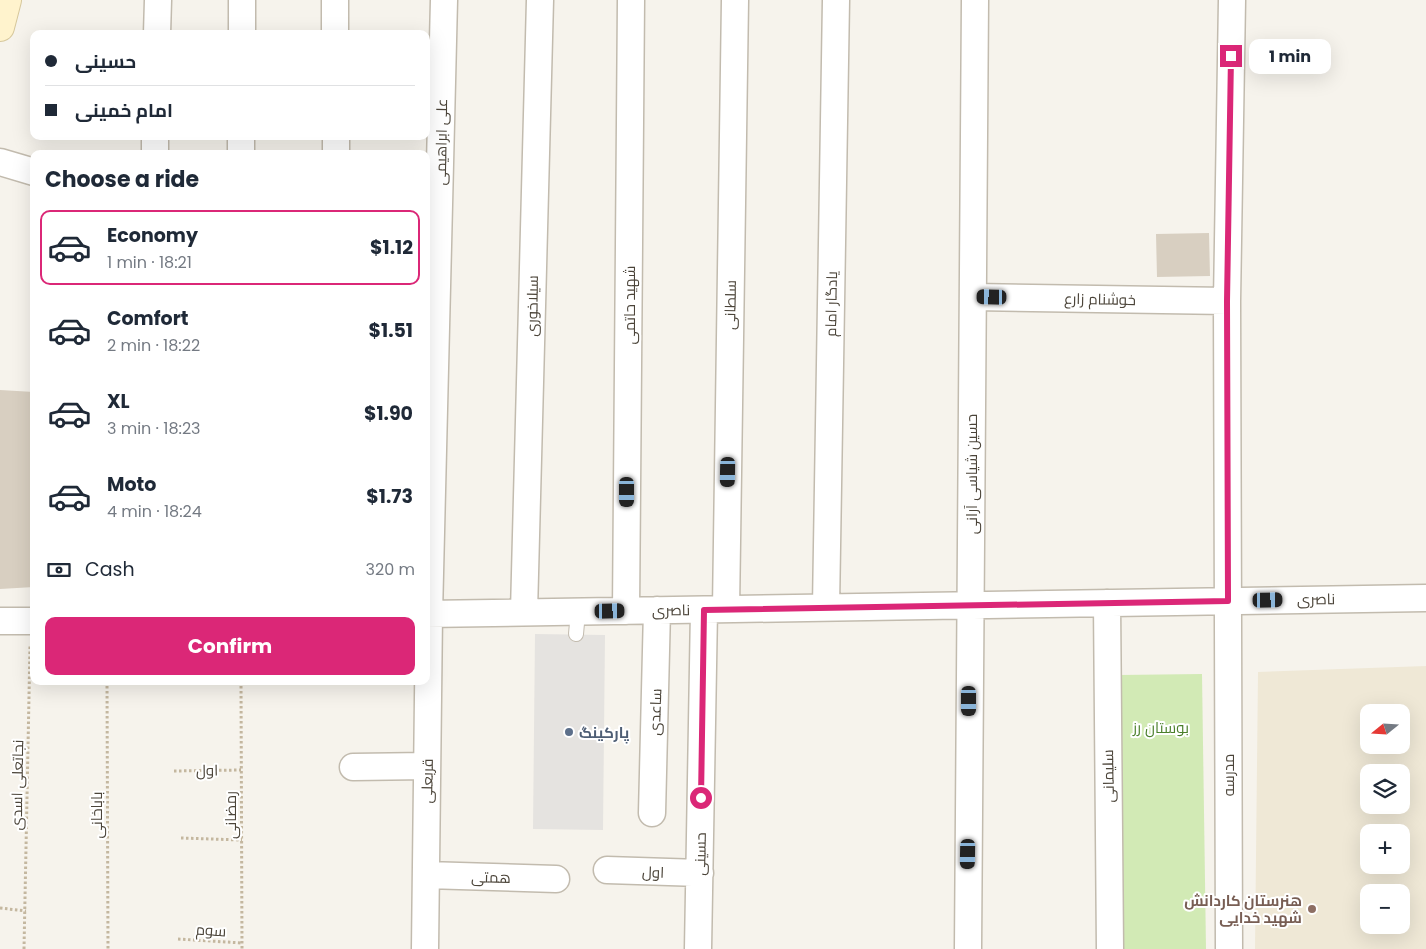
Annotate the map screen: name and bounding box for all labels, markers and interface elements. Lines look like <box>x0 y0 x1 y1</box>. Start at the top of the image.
callout: 1 min <box>1248 38 1331 74</box>
route end <box>1220 45 1242 67</box>
text: 1 min <box>1269 45 1311 68</box>
text: حسینی <box>75 48 136 75</box>
text: امام خمینی <box>75 97 173 124</box>
street label: علی ابراهیمی <box>430 98 452 186</box>
text: Choose a ride <box>45 164 199 195</box>
text: Economy <box>107 222 198 249</box>
icon: car <box>47 225 92 270</box>
text: $1.12 <box>370 234 413 261</box>
text: 1 min · 18:21 <box>107 251 192 274</box>
street label: شهید حاتمی <box>619 266 640 344</box>
street label: یادگار امام <box>820 271 842 337</box>
street label: سیلاخوری <box>521 275 543 337</box>
street label: سلطانی <box>719 280 741 330</box>
street label: خوشنام زارع <box>1064 288 1136 311</box>
car <box>976 289 1007 305</box>
text: Comfort <box>107 305 189 332</box>
icon: car <box>47 308 92 353</box>
text: $1.51 <box>369 317 413 344</box>
text: 2 min · 18:22 <box>107 334 200 357</box>
text: XL <box>107 388 130 415</box>
icon: car <box>47 391 92 436</box>
text: $1.90 <box>364 400 413 427</box>
street label: حسین شیاسی آرانی <box>961 414 982 534</box>
text: 3 min · 18:23 <box>107 417 201 440</box>
car <box>720 457 735 487</box>
text: Moto <box>107 471 156 498</box>
icon: car <box>47 474 92 519</box>
car <box>619 477 634 507</box>
text: $1.73 <box>366 483 413 510</box>
text: 4 min · 18:24 <box>107 500 202 523</box>
icon: cash <box>45 556 73 584</box>
text: Cash <box>85 556 135 583</box>
text: 320 m <box>366 558 415 581</box>
street label: ناصری <box>1297 588 1335 610</box>
car <box>1252 592 1283 608</box>
street label: ناصری <box>652 599 690 621</box>
car <box>594 603 625 619</box>
button: Confirm <box>45 617 415 675</box>
car <box>961 686 976 716</box>
street label: ساعدی <box>644 688 666 736</box>
north arrow <box>1360 704 1410 754</box>
map controls <box>1360 704 1410 934</box>
park label: بوستان رز <box>1132 717 1189 738</box>
place label: پارکینگ <box>579 722 630 744</box>
marker: پارکینگ <box>563 726 575 738</box>
street label: نجاتعلی اسدی <box>6 739 28 831</box>
street label: سلیمانی <box>1097 749 1119 803</box>
street label: مدرسه <box>1218 754 1239 796</box>
street label: قربعلی <box>416 758 438 804</box>
street label: اول <box>196 759 218 781</box>
button: layers <box>1360 764 1410 814</box>
route start <box>690 787 712 809</box>
street label: رمضانی <box>220 791 241 839</box>
street label: باباخانی <box>86 792 107 838</box>
button: + <box>1360 824 1410 874</box>
street label: حسینی <box>689 832 711 876</box>
car <box>960 839 975 869</box>
street label: اول <box>642 861 664 883</box>
street label: همتی <box>471 866 511 888</box>
button: − <box>1360 884 1410 934</box>
place label: هنرستان کاردانش شهید خدایی <box>1184 890 1302 928</box>
marker: هنرستان کاردانش شهید خدایی <box>1306 903 1318 915</box>
street label: سوم <box>195 918 227 942</box>

